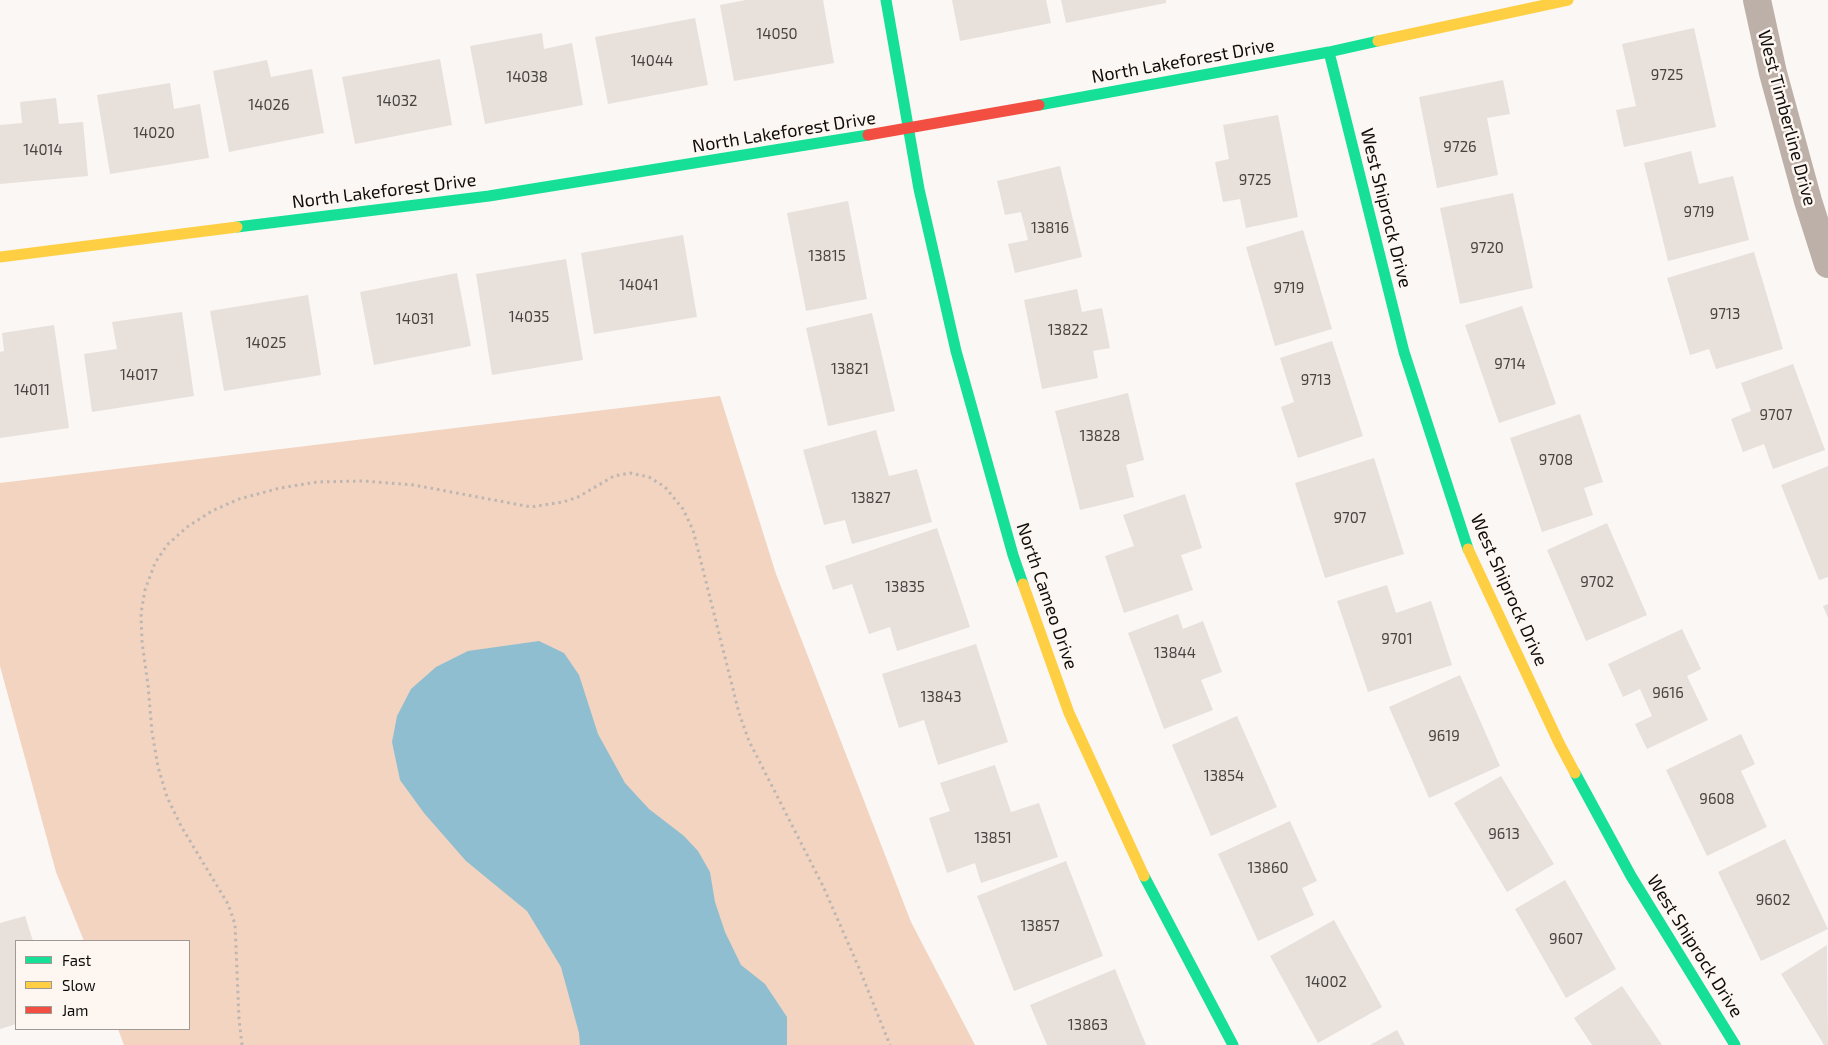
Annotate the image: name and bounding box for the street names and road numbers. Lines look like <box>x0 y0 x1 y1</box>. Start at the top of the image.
street label: West Timberline Drive <box>1753 28 1821 208</box>
street label: North Lakeforest Drive <box>1090 34 1276 88</box>
street label: North Lakeforest Drive <box>691 107 877 157</box>
street label: West Shiprock Drive <box>1356 126 1416 290</box>
street label: North Lakeforest Drive <box>291 169 477 213</box>
street label: West Shiprock Drive <box>1466 511 1552 669</box>
street label: North Cameo Drive <box>1012 520 1082 672</box>
street label: West Shiprock Drive <box>1642 871 1748 1021</box>

